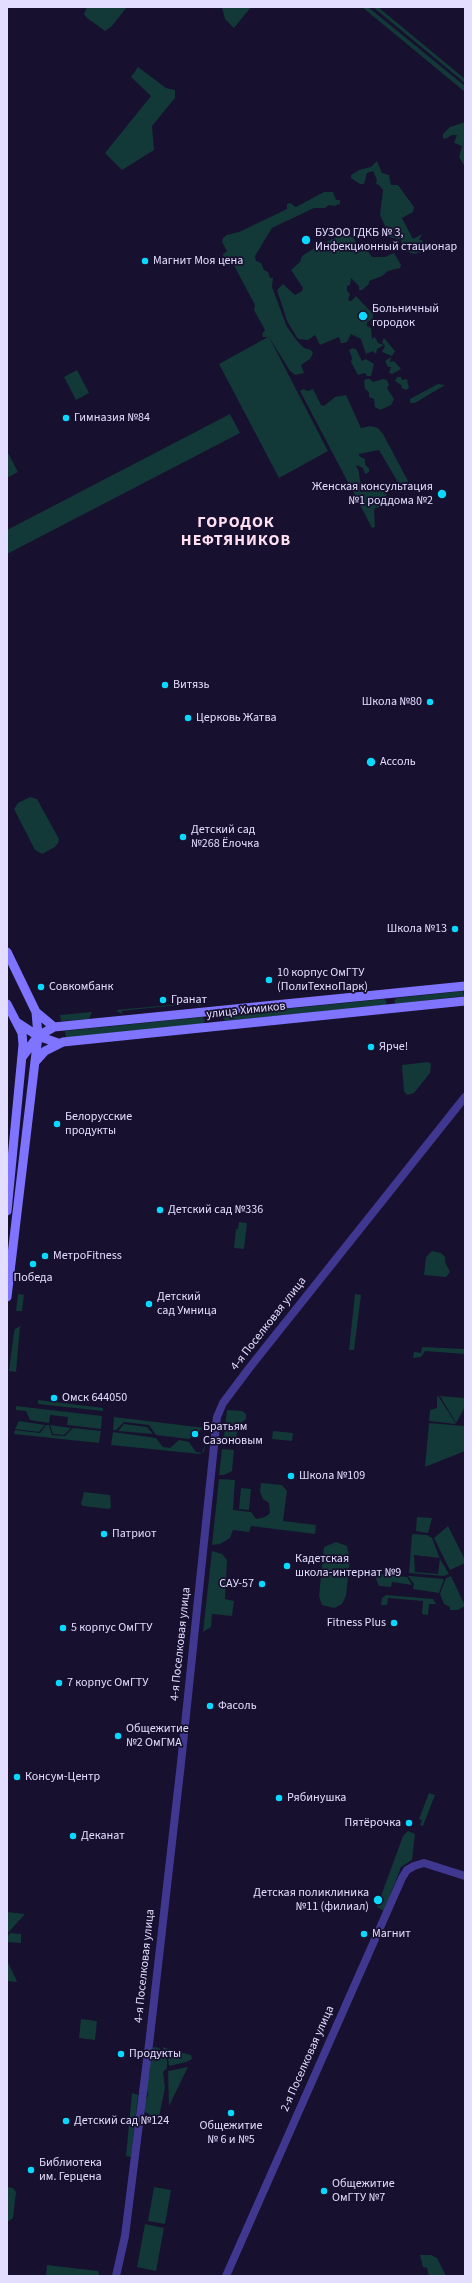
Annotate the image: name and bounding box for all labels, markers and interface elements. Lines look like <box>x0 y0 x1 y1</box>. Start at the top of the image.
place label: БУЗОО ГДКБ № 3, Инфекционный стационар <box>315 226 457 254</box>
marker: БУЗОО ГДКБ № 3, Инфекционный стационар <box>300 234 312 246</box>
place label: Магнит Моя цена <box>153 254 243 268</box>
marker: Магнит Моя цена <box>140 256 150 266</box>
place label: Больничный городок <box>372 302 439 330</box>
marker: Больничный городок <box>357 310 369 322</box>
place label: Гимназия №84 <box>74 411 150 425</box>
marker: Гимназия №84 <box>61 413 71 423</box>
place label: Женская консультация №1 роддома №2 <box>312 480 433 508</box>
marker: Женская консультация №1 роддома №2 <box>436 488 448 500</box>
district label: ГОРОДОК НЕФТЯНИКОВ <box>181 513 291 551</box>
place label: Витязь <box>173 678 209 692</box>
marker: Витязь <box>160 680 170 690</box>
place label: Школа №80 <box>362 695 422 709</box>
marker: Школа №80 <box>425 697 435 707</box>
place label: Церковь Жатва <box>196 711 277 725</box>
marker: Церковь Жатва <box>183 713 193 723</box>
place label: Ассоль <box>380 755 416 769</box>
marker: Ассоль <box>365 756 377 768</box>
place label: Детский сад №268 Ёлочка <box>191 823 259 851</box>
marker: Детский сад №268 Ёлочка <box>178 832 188 842</box>
place label: Школа №13 <box>387 922 447 936</box>
marker: Школа №13 <box>450 924 460 934</box>
place label: 10 корпус ОмГТУ (ПолиТехноПарк) <box>277 966 368 994</box>
marker: 10 корпус ОмГТУ (ПолиТехноПарк) <box>264 975 274 985</box>
place label: Совкомбанк <box>49 980 113 994</box>
marker: Совкомбанк <box>36 982 46 992</box>
place label: Гранат <box>171 993 207 1007</box>
marker: Гранат <box>158 995 168 1005</box>
street label: улица Химиков <box>206 1000 286 1022</box>
place label: Ярче! <box>379 1040 408 1054</box>
marker: Ярче! <box>366 1042 376 1052</box>
place label: Белорусские продукты <box>65 1110 132 1138</box>
marker: Белорусские продукты <box>52 1119 62 1129</box>
place label: Детский сад №336 <box>168 1203 263 1217</box>
marker: Детский сад №336 <box>155 1205 165 1215</box>
place label: МетроFitness <box>53 1249 122 1263</box>
marker: МетроFitness <box>40 1251 50 1261</box>
marker: Победа <box>28 1259 38 1269</box>
place label: Победа <box>13 1271 53 1285</box>
street label: 4-я Поселковая улица <box>228 1275 310 1373</box>
place label: Детский сад Умница <box>157 1290 217 1318</box>
marker: Детский сад Умница <box>144 1299 154 1309</box>
place label: Омск 644050 <box>62 1391 127 1405</box>
marker: Омск 644050 <box>49 1393 59 1403</box>
place label: Братьям Сазоновым <box>203 1420 263 1448</box>
marker: Братьям Сазоновым <box>190 1429 200 1439</box>
place label: Школа №109 <box>299 1469 365 1483</box>
marker: Школа №109 <box>286 1471 296 1481</box>
place label: Патриот <box>112 1527 156 1541</box>
marker: Патриот <box>99 1529 109 1539</box>
place label: Кадетская школа-интернат №9 <box>295 1552 401 1580</box>
marker: Кадетская школа-интернат №9 <box>282 1561 292 1571</box>
place label: САУ-57 <box>219 1577 254 1591</box>
marker: САУ-57 <box>257 1579 267 1589</box>
street label: 4-я Поселковая улица <box>168 1586 194 1702</box>
place label: Fitness Plus <box>327 1616 386 1630</box>
marker: Fitness Plus <box>389 1618 399 1628</box>
place label: 5 корпус ОмГТУ <box>71 1621 152 1635</box>
marker: 5 корпус ОмГТУ <box>58 1623 68 1633</box>
place label: 7 корпус ОмГТУ <box>67 1676 148 1690</box>
marker: 7 корпус ОмГТУ <box>54 1678 64 1688</box>
place label: Фасоль <box>218 1699 257 1713</box>
marker: Фасоль <box>205 1701 215 1711</box>
place label: Общежитие №2 ОмГМА <box>126 1722 189 1750</box>
marker: Общежитие №2 ОмГМА <box>113 1731 123 1741</box>
place label: Консум-Центр <box>25 1770 100 1784</box>
marker: Консум-Центр <box>12 1772 22 1782</box>
place label: Рябинушка <box>287 1791 346 1805</box>
marker: Рябинушка <box>274 1793 284 1803</box>
place label: Пятёрочка <box>345 1816 401 1830</box>
marker: Пятёрочка <box>404 1818 414 1828</box>
place label: Деканат <box>81 1829 125 1843</box>
marker: Деканат <box>68 1831 78 1841</box>
place label: Детская поликлиника №11 (филиал) <box>253 1886 369 1914</box>
marker: Детская поликлиника №11 (филиал) <box>372 1894 384 1906</box>
street label: 4-я Поселковая улица <box>132 1908 158 2024</box>
place label: Магнит <box>372 1927 411 1941</box>
marker: Магнит <box>359 1929 369 1939</box>
street label: 2-я Поселковая улица <box>278 2004 338 2114</box>
place label: Продукты <box>129 2047 181 2061</box>
marker: Продукты <box>116 2049 126 2059</box>
marker: Общежитие № 6 и №5 <box>226 2108 236 2118</box>
place label: Детский сад №124 <box>74 2114 169 2128</box>
marker: Детский сад №124 <box>61 2116 71 2126</box>
place label: Общежитие № 6 и №5 <box>200 2119 262 2147</box>
place label: Библиотека им. Герцена <box>39 2156 102 2184</box>
marker: Библиотека им. Герцена <box>26 2165 36 2175</box>
place label: Общежитие ОмГТУ №7 <box>332 2177 395 2205</box>
marker: Общежитие ОмГТУ №7 <box>319 2186 329 2196</box>

